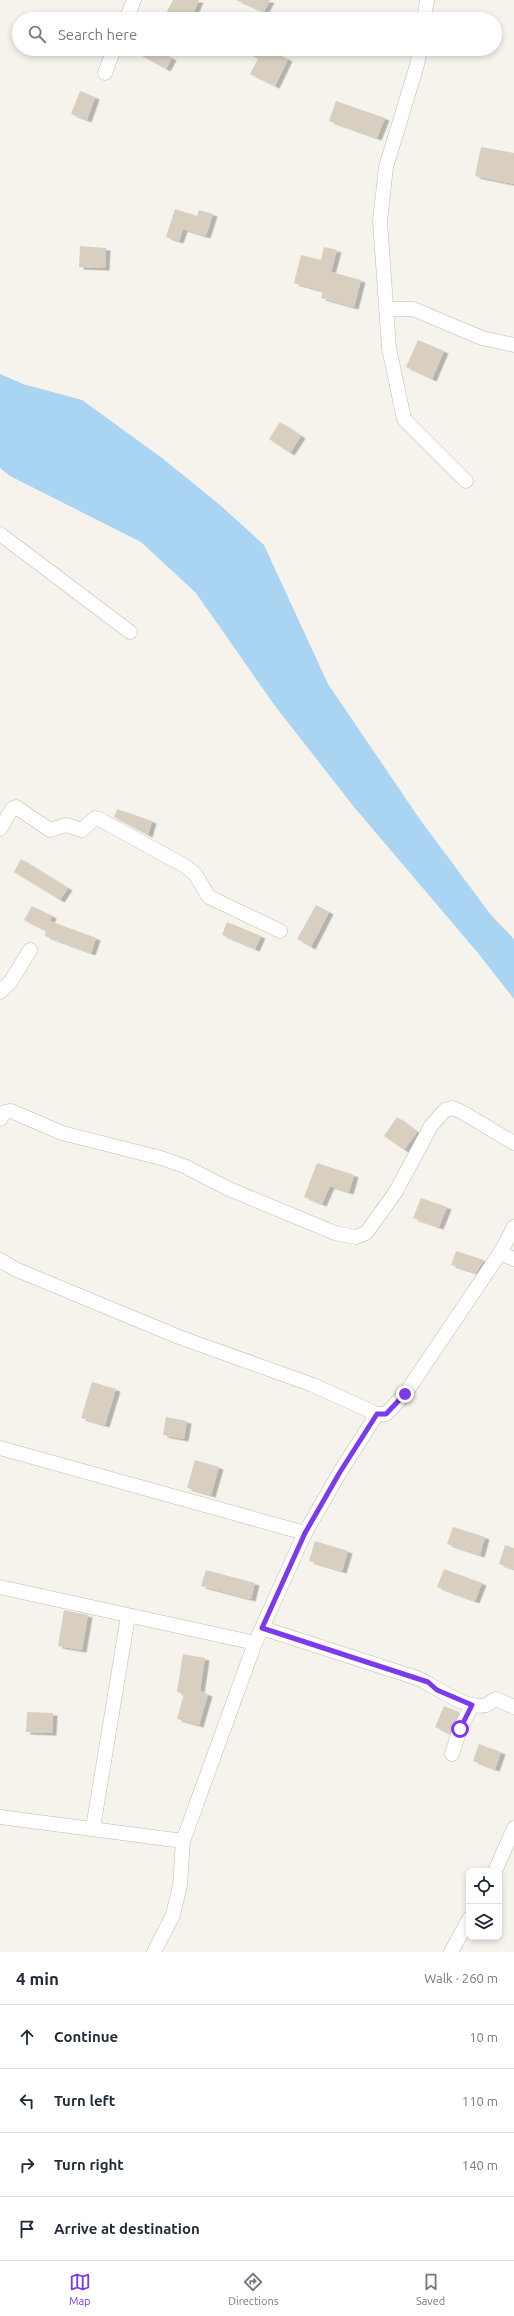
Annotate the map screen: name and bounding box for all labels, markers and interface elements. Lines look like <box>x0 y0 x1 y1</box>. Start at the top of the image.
search box <box>12 12 502 56</box>
icon: search <box>26 23 48 45</box>
text: Search here <box>58 26 137 43</box>
route end <box>396 1385 414 1403</box>
route start <box>451 1720 469 1738</box>
map controls <box>466 1868 502 1940</box>
button: locate <box>466 1868 502 1904</box>
button: layers <box>466 1904 502 1940</box>
text: 4 min <box>16 1969 59 1988</box>
text: Walk · 260 m <box>424 1971 498 1985</box>
icon: ahead <box>16 2026 38 2048</box>
text: Continue <box>54 2028 118 2045</box>
text: 10 m <box>469 2030 498 2044</box>
icon: left <box>16 2090 38 2112</box>
text: Turn left <box>54 2092 115 2109</box>
text: 110 m <box>462 2094 498 2108</box>
icon: right <box>16 2154 38 2176</box>
text: Turn right <box>54 2156 124 2173</box>
text: 140 m <box>462 2158 498 2172</box>
icon: arrive <box>16 2218 38 2240</box>
text: Arrive at destination <box>54 2220 200 2237</box>
tab: Map <box>69 2271 91 2307</box>
tab: Directions <box>228 2271 278 2307</box>
tab: Saved <box>416 2271 445 2307</box>

